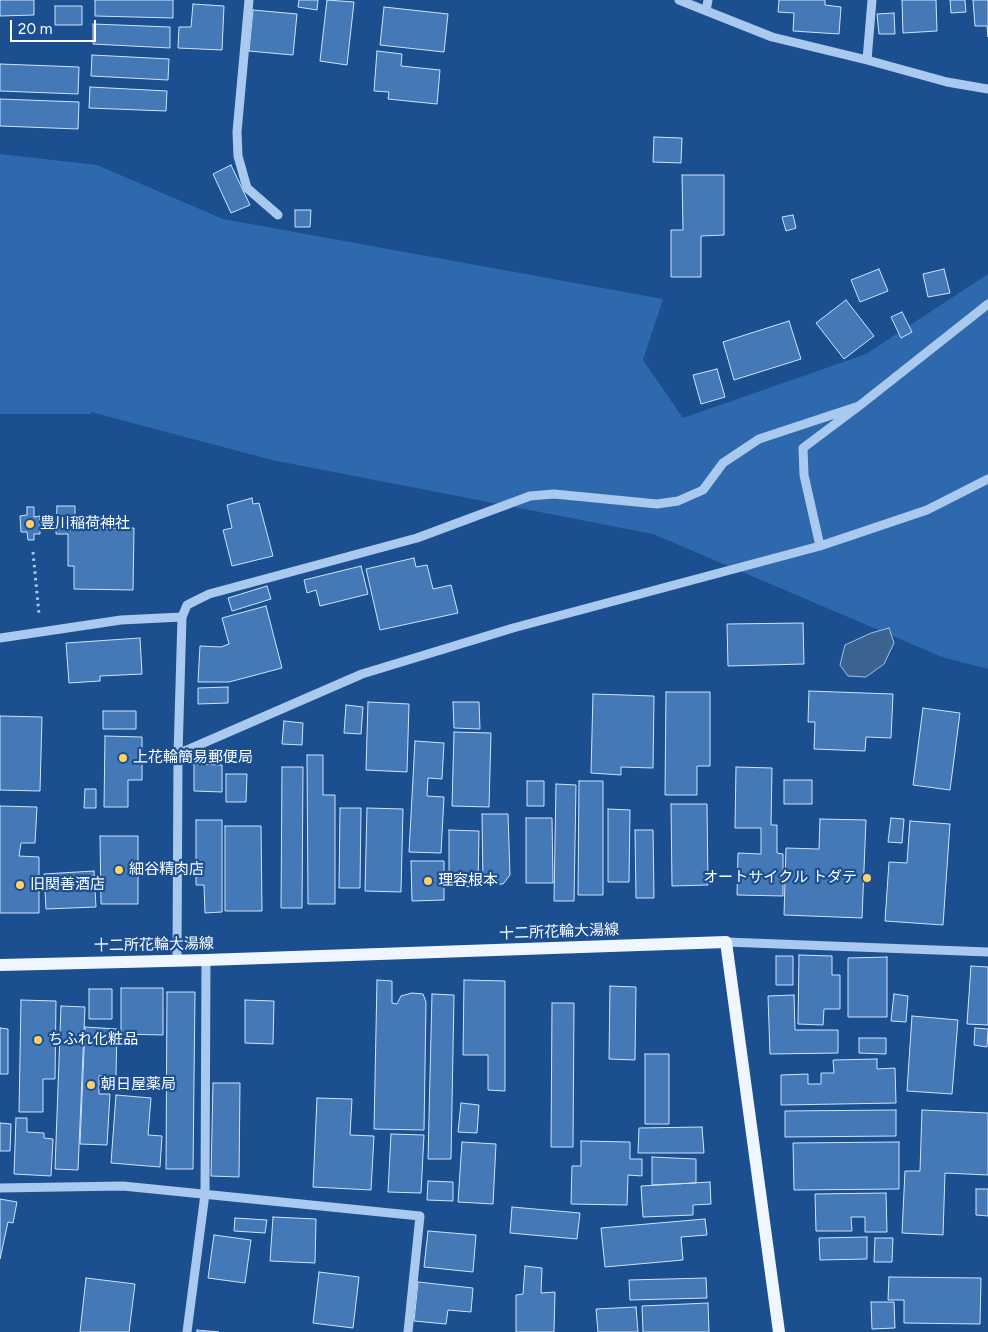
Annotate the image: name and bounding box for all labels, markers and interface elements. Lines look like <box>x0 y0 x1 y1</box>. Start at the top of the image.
scale bar <box>12 10 99 42</box>
text: 20 m <box>18 20 52 38</box>
place label: 豊川稲荷神社 <box>40 515 130 533</box>
marker: 豊川稲荷神社 <box>24 518 36 530</box>
place label: 上花輪簡易郵便局 <box>133 749 253 767</box>
marker: 上花輪簡易郵便局 <box>117 752 129 764</box>
place label: 細谷精肉店 <box>129 861 204 879</box>
marker: 細谷精肉店 <box>113 864 125 876</box>
place label: オートサイクル トダテ <box>703 869 857 887</box>
place label: 理容根本 <box>438 872 498 890</box>
marker: オートサイクル トダテ <box>861 872 873 884</box>
marker: 理容根本 <box>422 875 434 887</box>
place label: 旧関善酒店 <box>30 876 105 894</box>
marker: 旧関善酒店 <box>14 879 26 891</box>
street label: 十二所花輪大湯線 <box>499 921 619 943</box>
street label: 十二所花輪大湯線 <box>94 935 214 955</box>
place label: ちふれ化粧品 <box>48 1031 138 1049</box>
marker: ちふれ化粧品 <box>32 1034 44 1046</box>
place label: 朝日屋薬局 <box>101 1076 176 1094</box>
marker: 朝日屋薬局 <box>85 1079 97 1091</box>

